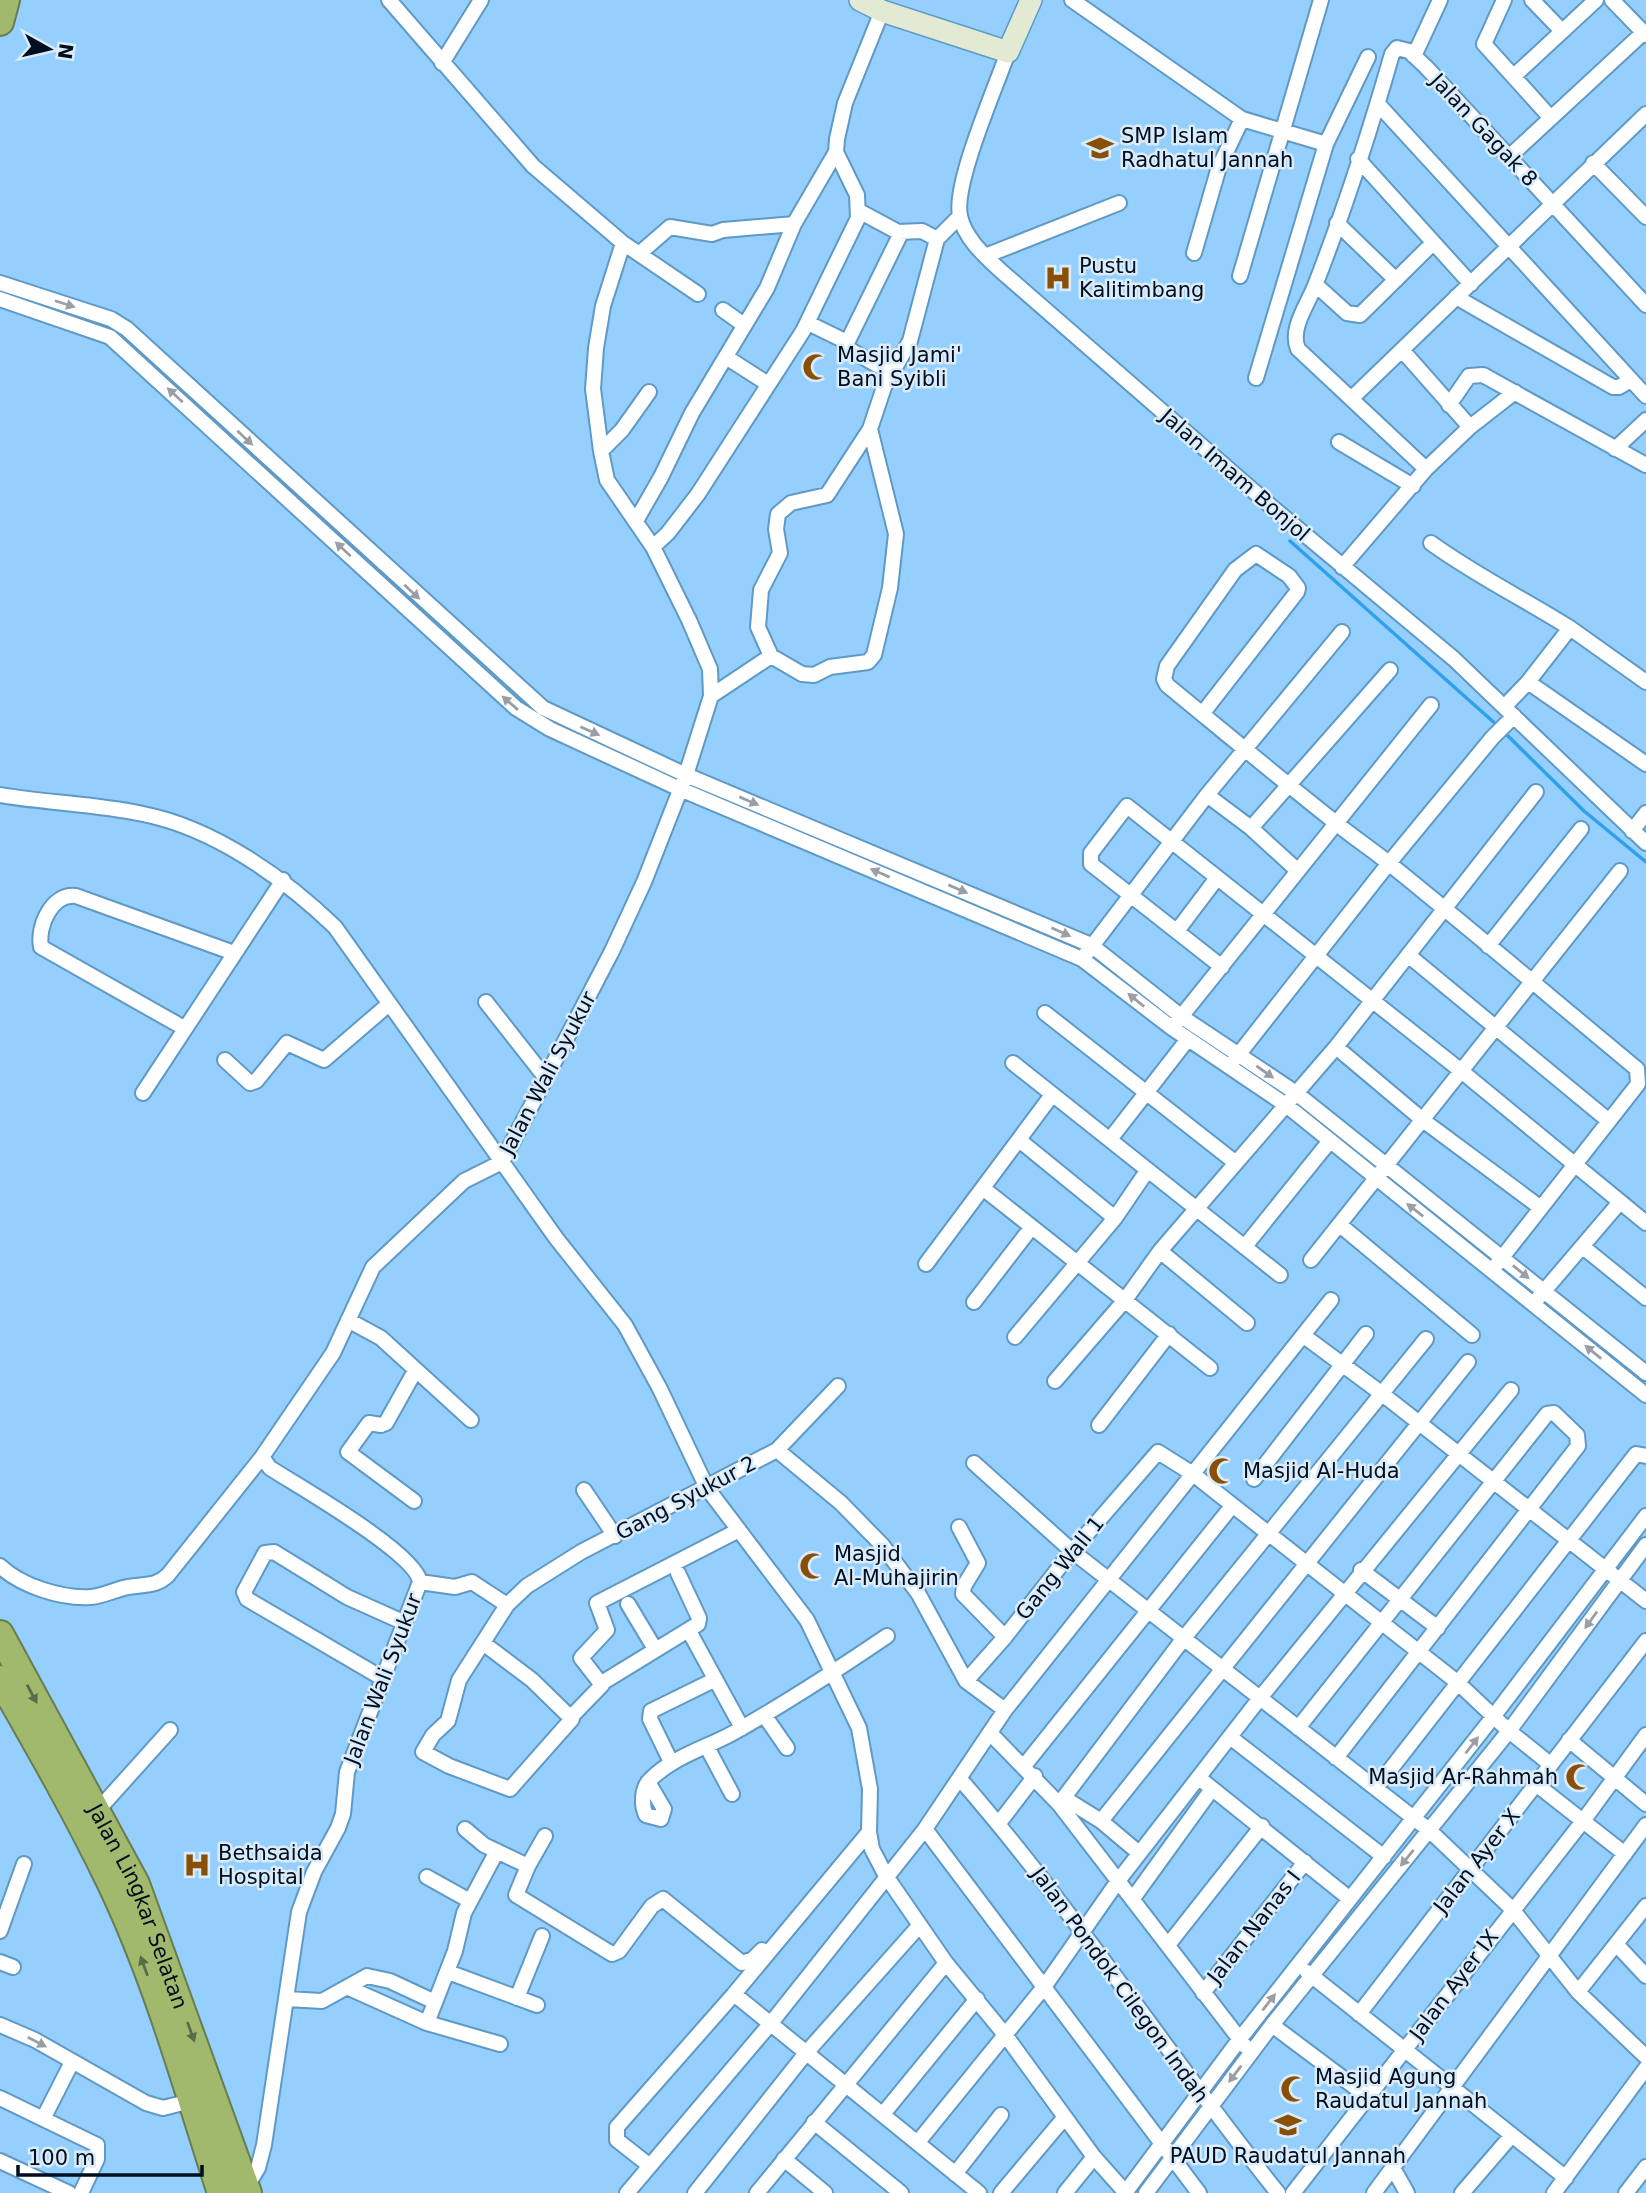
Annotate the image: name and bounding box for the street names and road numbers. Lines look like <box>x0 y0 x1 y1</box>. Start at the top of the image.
street label: Jalan Gagak 8 <box>1424 67 1542 191</box>
street label: Jalan Imam Bonjol <box>1154 402 1314 546</box>
street label: Jalan Wali Syukur <box>494 987 601 1160</box>
street label: Gang Syukur 2 <box>612 1451 760 1545</box>
street label: Gang Wall 1 <box>1011 1511 1109 1625</box>
street label: Jalan Wali Syukur <box>339 1590 427 1770</box>
street label: Jalan Lingkar Selatan <box>82 1798 192 2012</box>
street label: Jalan Ayer X <box>1428 1804 1525 1920</box>
street label: Jalan Pondok Cilegon Indah <box>1025 1861 1214 2107</box>
street label: Jalan Nanas I <box>1201 1866 1305 1990</box>
street label: Jalan Ayer IX <box>1404 1925 1503 2047</box>

